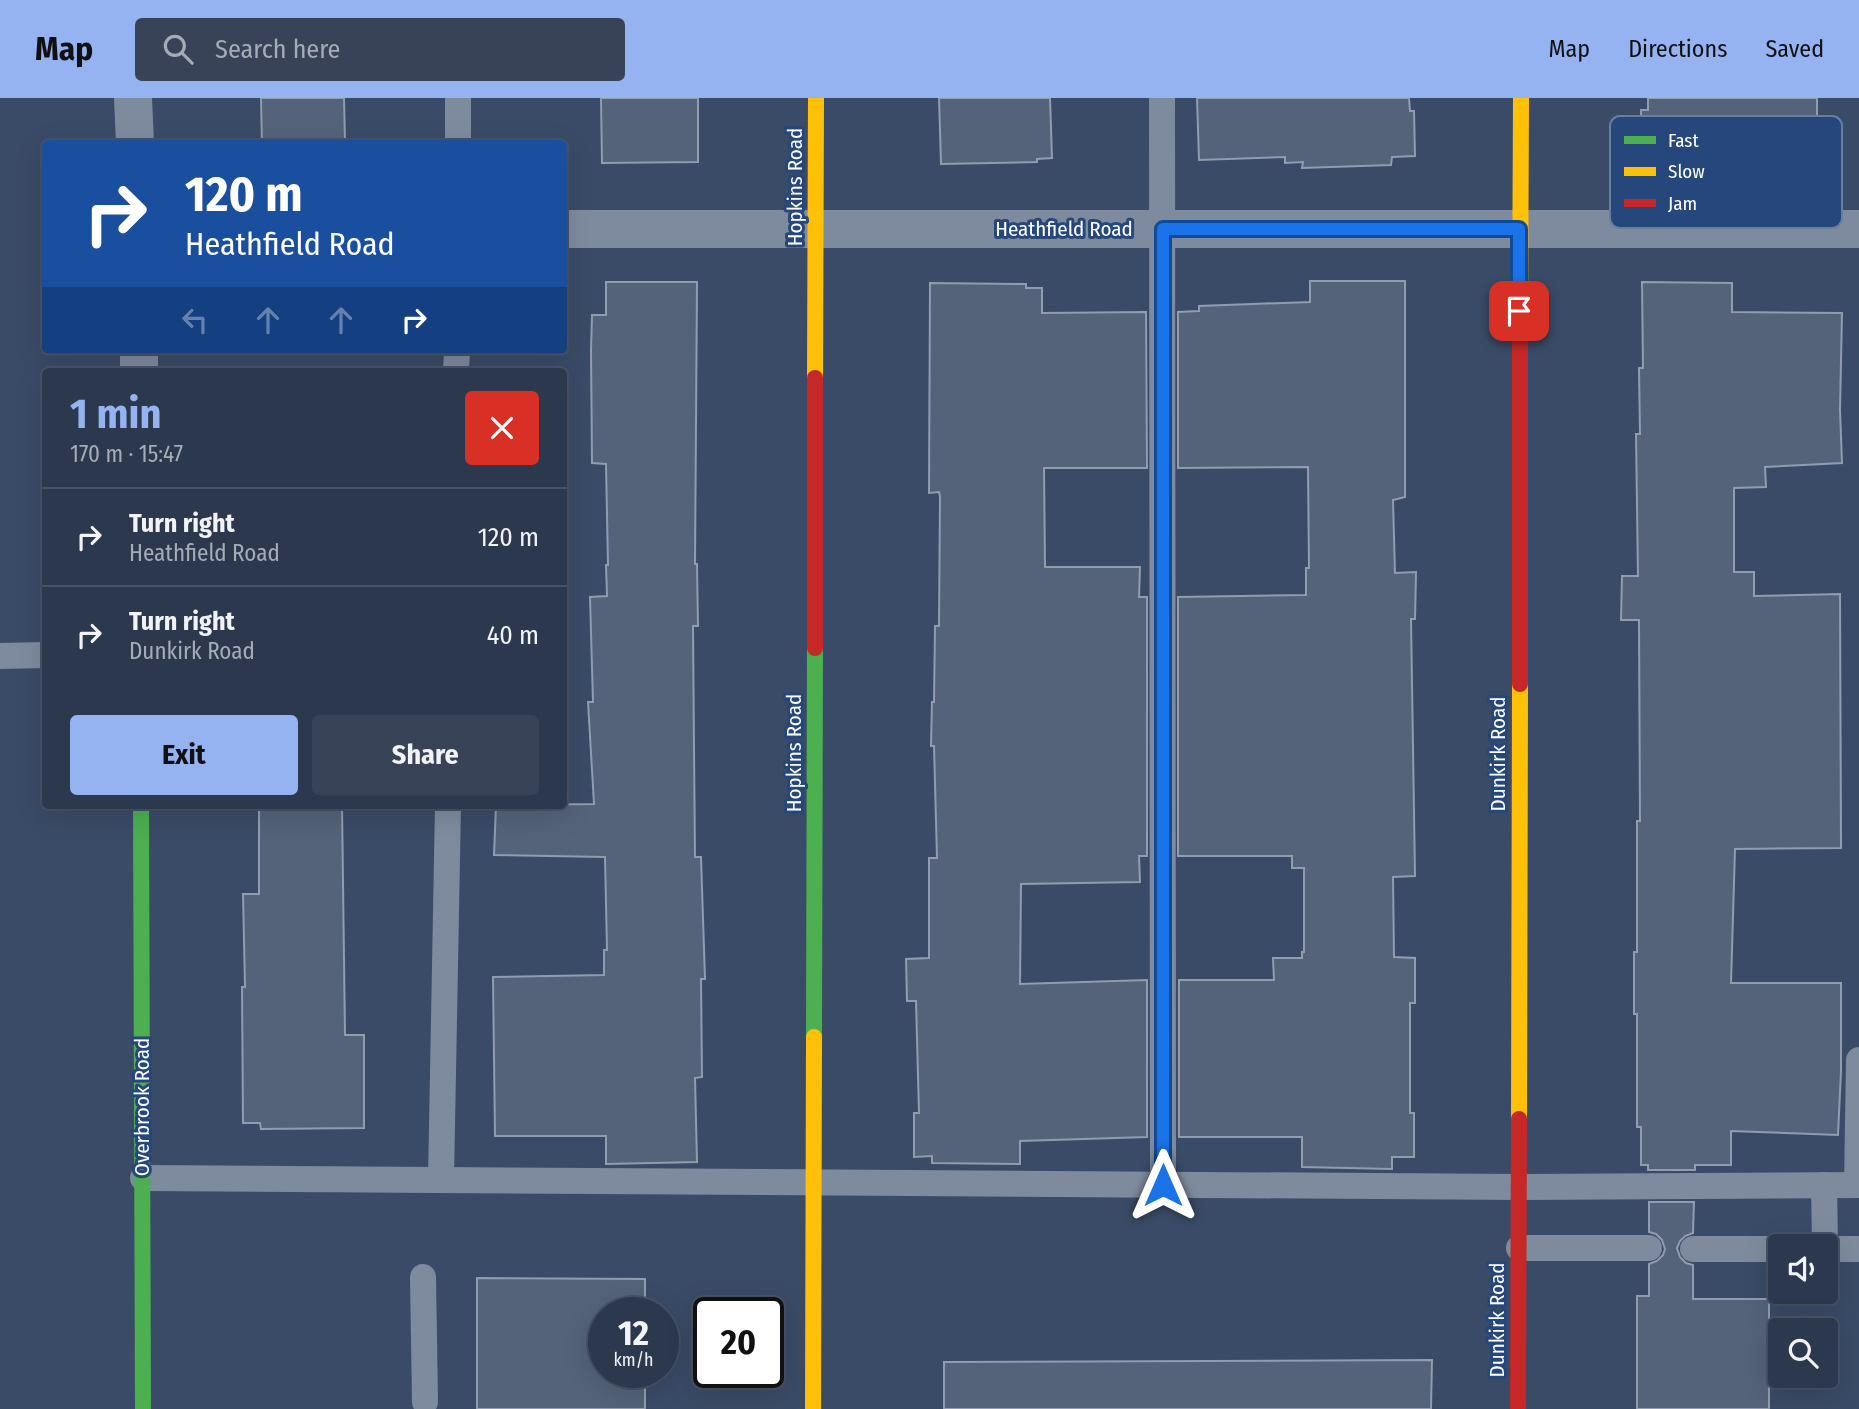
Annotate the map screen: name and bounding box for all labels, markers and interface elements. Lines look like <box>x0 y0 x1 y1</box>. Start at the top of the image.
search box <box>135 18 625 81</box>
text: Map <box>35 29 93 69</box>
icon: search <box>159 30 197 68</box>
text: Search here <box>215 34 340 65</box>
text: Map <box>1549 35 1590 63</box>
text: Directions <box>1628 35 1727 63</box>
text: Saved <box>1765 35 1824 63</box>
legend <box>1610 116 1842 228</box>
street label: Hopkins Road <box>782 128 808 246</box>
text: Fast <box>1668 129 1699 152</box>
text: Slow <box>1668 160 1705 183</box>
text: 120 m <box>185 165 303 224</box>
icon: right <box>70 168 161 259</box>
text: Jam <box>1668 192 1697 215</box>
street label: Heathfield Road <box>995 216 1133 242</box>
text: Heathfield Road <box>185 225 395 263</box>
pin <box>1489 281 1549 341</box>
icon: arrive <box>1500 292 1538 330</box>
icon: left <box>176 301 214 339</box>
icon: ahead <box>249 301 287 339</box>
icon: ahead <box>322 301 360 339</box>
icon: right <box>395 301 433 339</box>
text: 1 min <box>70 389 161 439</box>
button: close <box>465 391 539 465</box>
text: 170 m · 15:47 <box>70 440 183 468</box>
text: Turn right <box>129 508 235 539</box>
icon: right <box>70 518 108 556</box>
text: 120 m <box>478 522 539 553</box>
text: Heathfield Road <box>129 539 280 567</box>
text: Turn right <box>129 606 235 637</box>
icon: right <box>70 616 108 654</box>
text: 40 m <box>487 620 539 651</box>
text: Dunkirk Road <box>129 637 255 665</box>
street label: Hopkins Road <box>781 694 807 812</box>
street label: Dunkirk Road <box>1485 697 1511 811</box>
button: Exit <box>70 715 298 795</box>
button: Share <box>312 715 539 795</box>
street label: Overbrook Road <box>129 1038 155 1176</box>
position arrow <box>1126 1148 1200 1222</box>
map controls <box>1768 1234 1838 1388</box>
button: sound <box>1768 1234 1838 1304</box>
street label: Dunkirk Road <box>1484 1263 1510 1377</box>
speed limit sign: 20 <box>693 1297 784 1388</box>
text: 12 <box>618 1312 649 1354</box>
button: search <box>1768 1318 1838 1388</box>
text: km/h <box>613 1349 654 1371</box>

